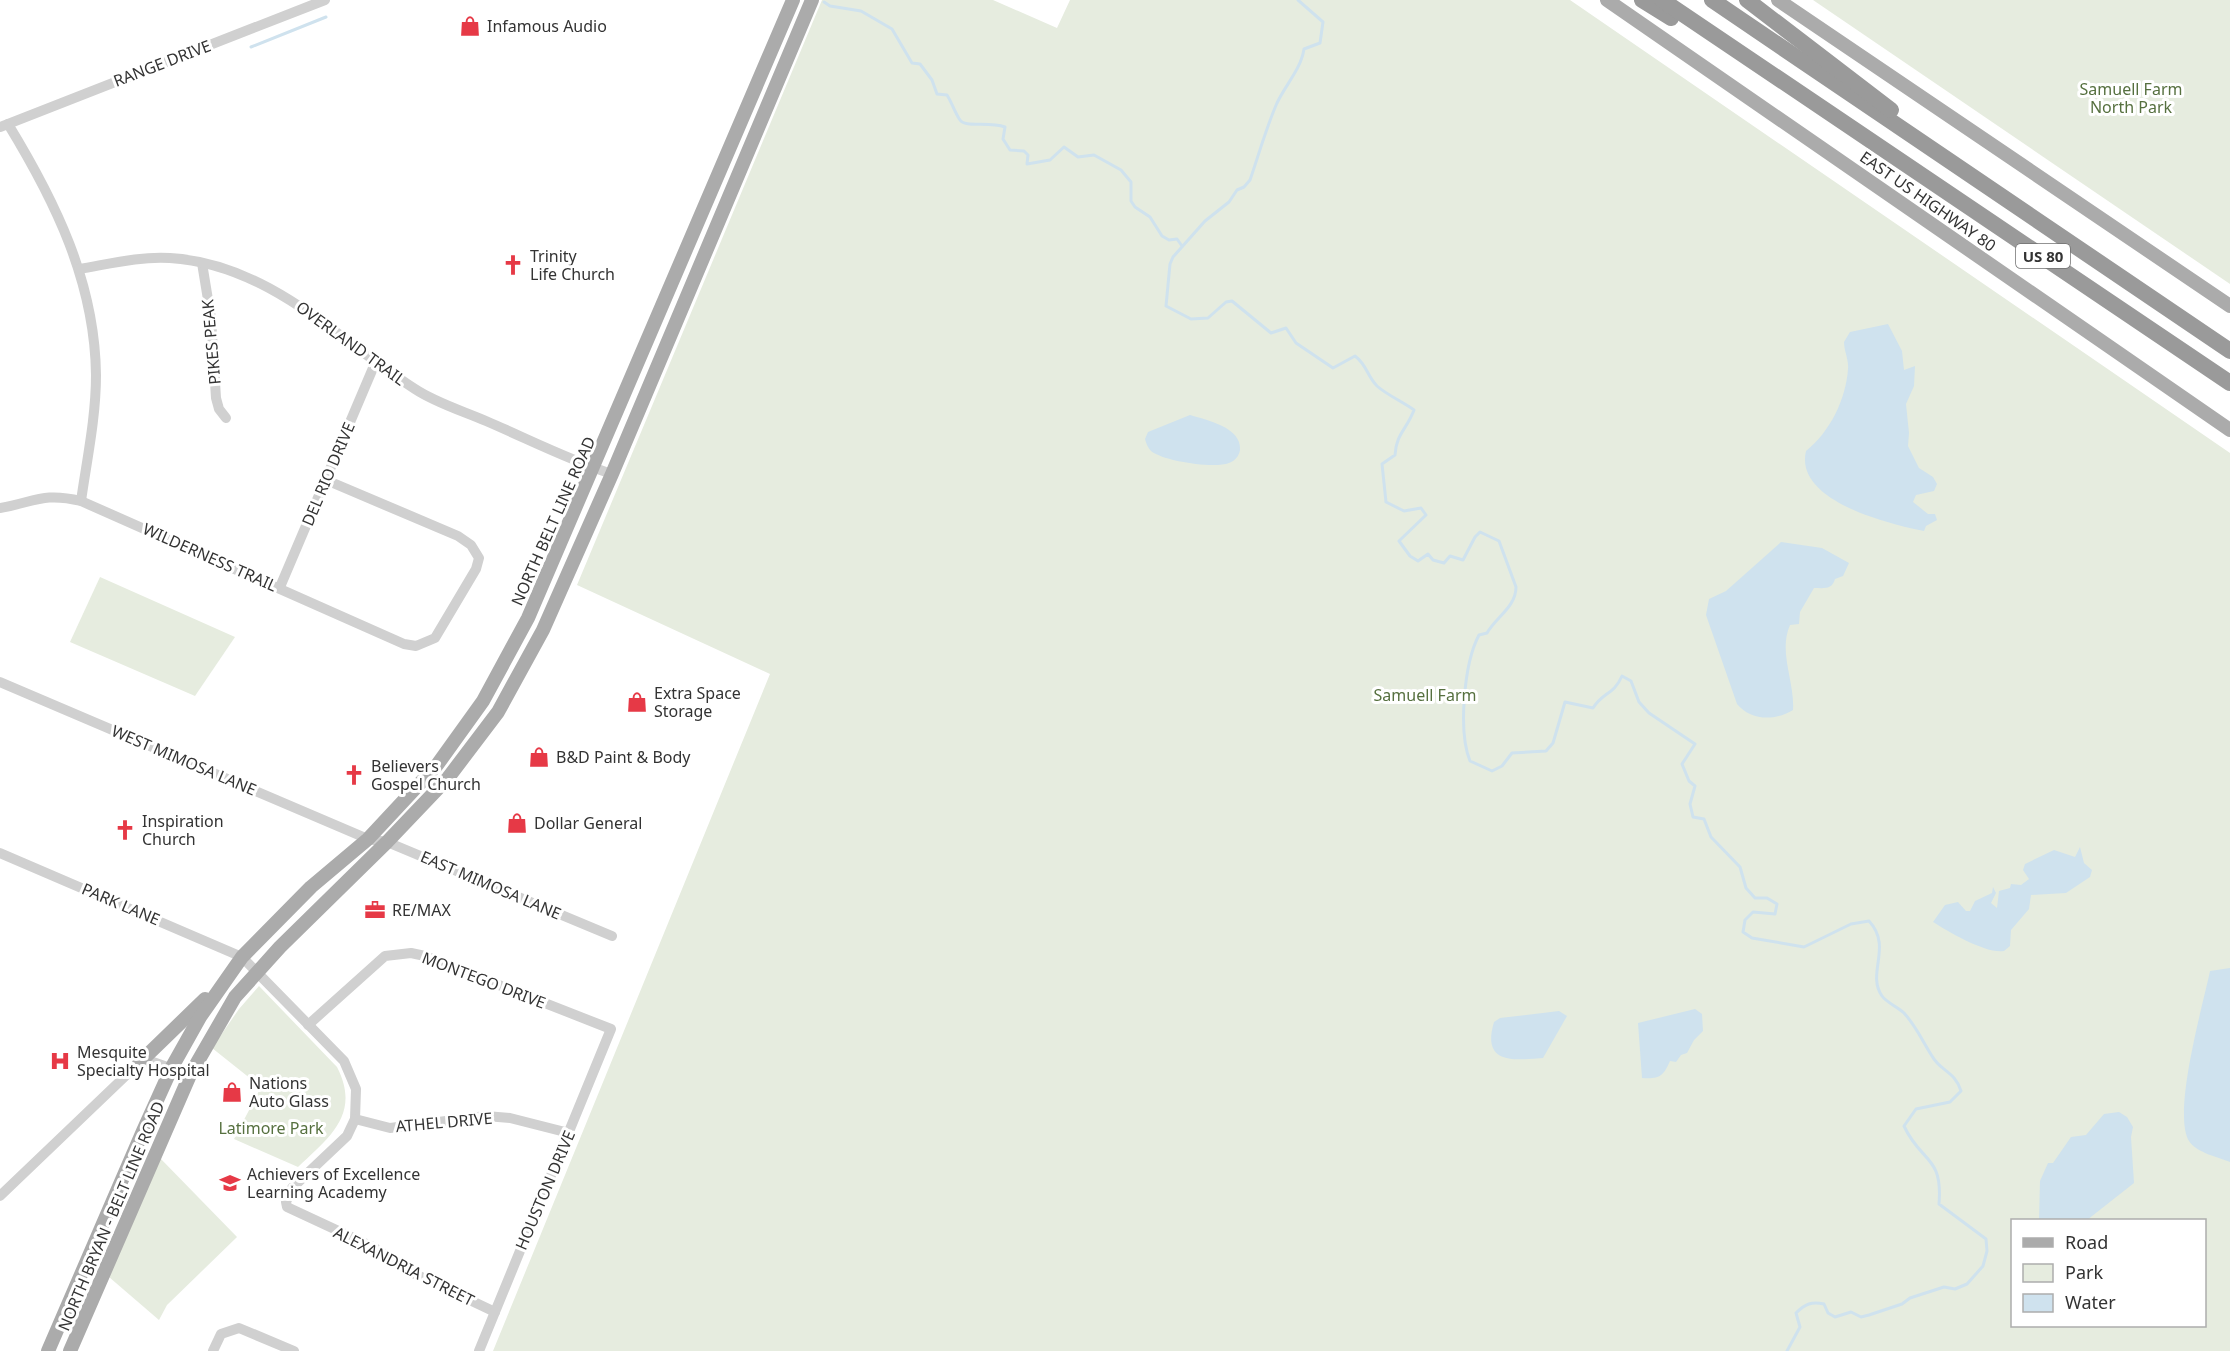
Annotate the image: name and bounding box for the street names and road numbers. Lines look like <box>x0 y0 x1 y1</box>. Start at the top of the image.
street label: RANGE DRIVE <box>110 34 214 92</box>
street label: EAST US HIGHWAY 80 <box>1856 146 2000 256</box>
road number: US 80 <box>2016 244 2070 268</box>
street label: OVERLAND TRAIL <box>292 296 410 390</box>
street label: PIKES PEAK <box>196 298 226 386</box>
street label: DEL RIO DRIVE <box>296 419 360 529</box>
street label: NORTH BELT LINE ROAD <box>506 433 600 609</box>
street label: WILDERNESS TRAIL <box>139 517 281 597</box>
street label: WEST MIMOSA LANE <box>108 720 260 800</box>
street label: EAST MIMOSA LANE <box>417 845 565 925</box>
street label: PARK LANE <box>79 878 163 930</box>
street label: MONTEGO DRIVE <box>419 946 549 1014</box>
street label: NORTH BRYAN - BELT LINE ROAD <box>53 1098 169 1334</box>
street label: ATHEL DRIVE <box>395 1107 493 1137</box>
street label: HOUSTON DRIVE <box>510 1127 580 1253</box>
street label: ALEXANDRIA STREET <box>330 1221 478 1311</box>

